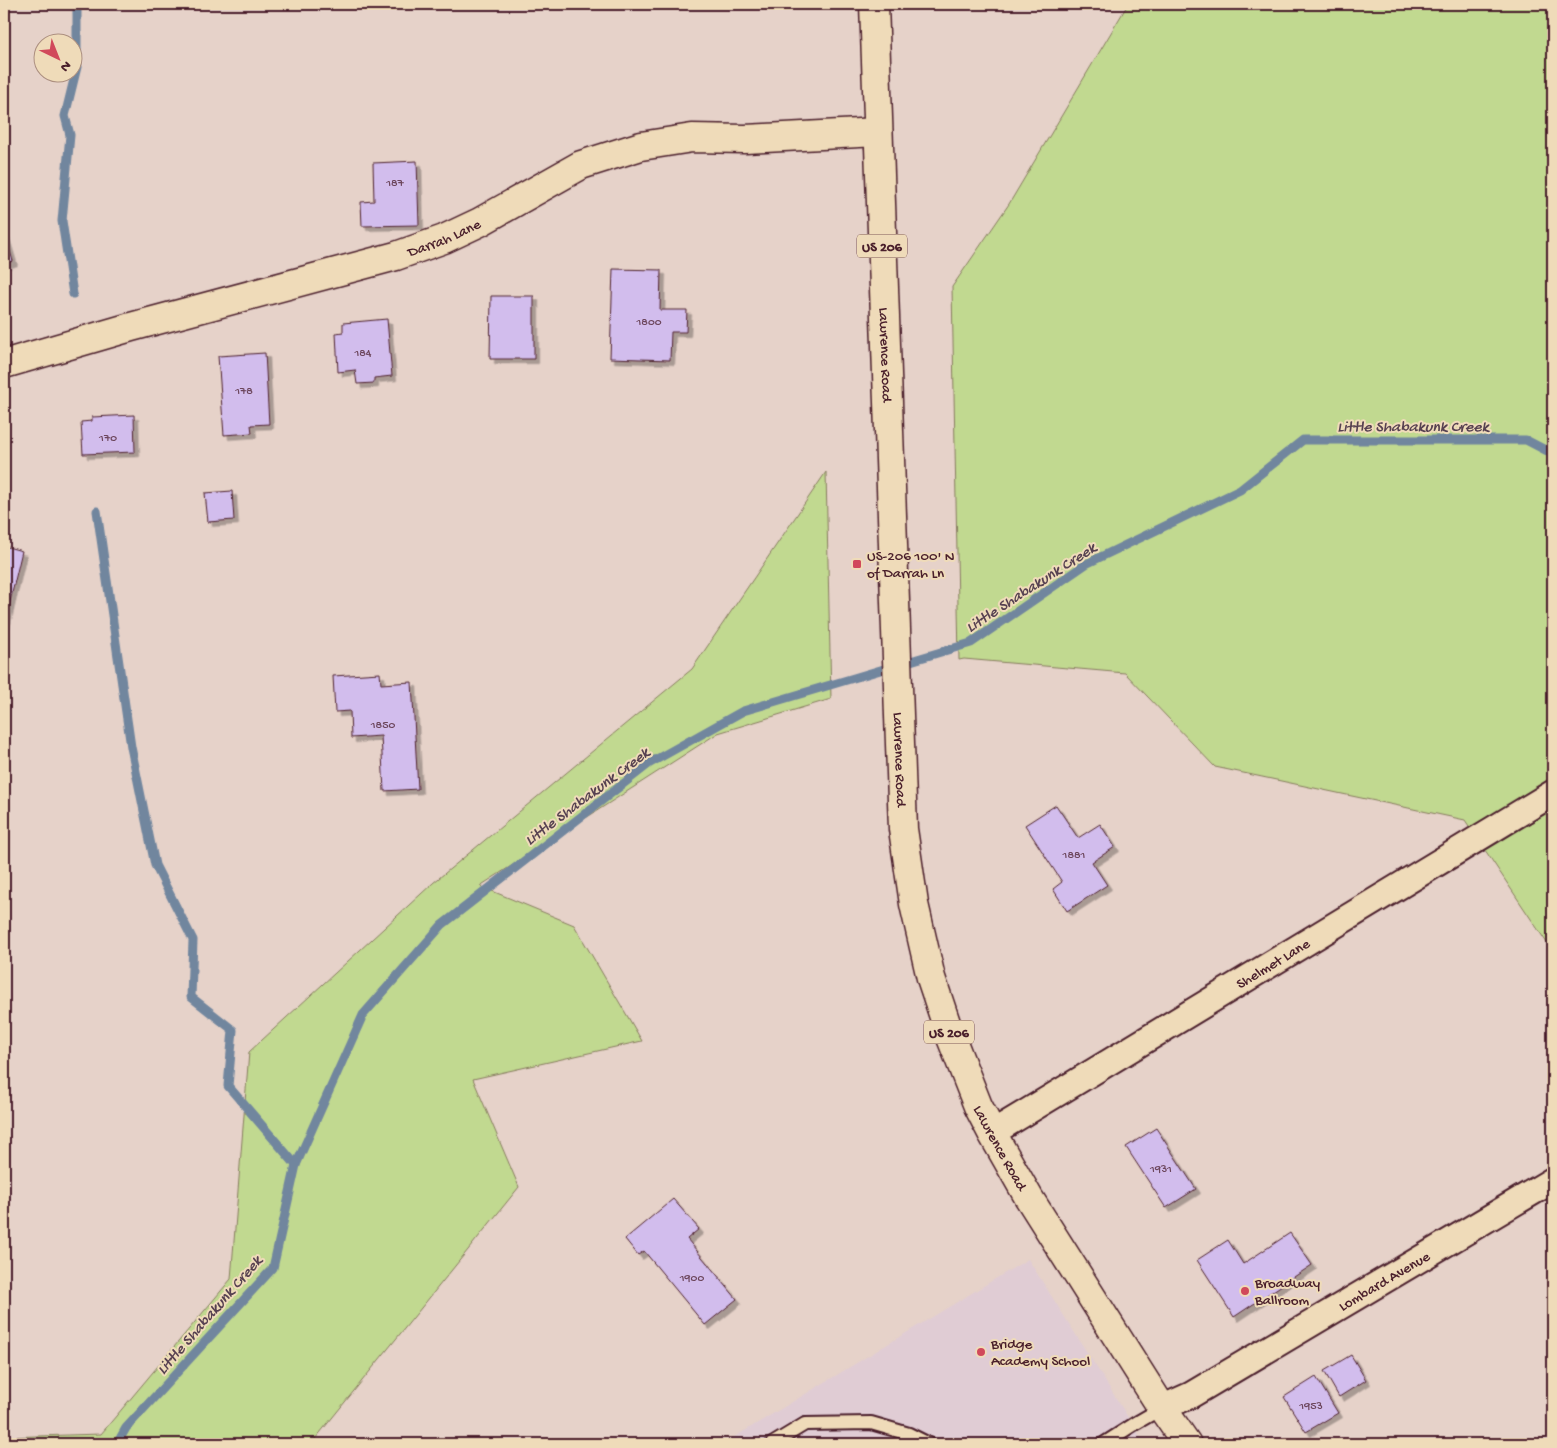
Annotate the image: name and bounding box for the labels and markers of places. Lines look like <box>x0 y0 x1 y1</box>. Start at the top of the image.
place label: US-206 100' N of Darrah Ln <box>867 548 955 583</box>
marker: US-206 100' N of Darrah Ln <box>851 558 863 570</box>
place label: Broadway Ballroom <box>1254 1275 1321 1310</box>
marker: Broadway Ballroom <box>1239 1285 1251 1297</box>
place label: Bridge Academy School <box>990 1336 1090 1371</box>
marker: Bridge Academy School <box>975 1346 987 1358</box>

